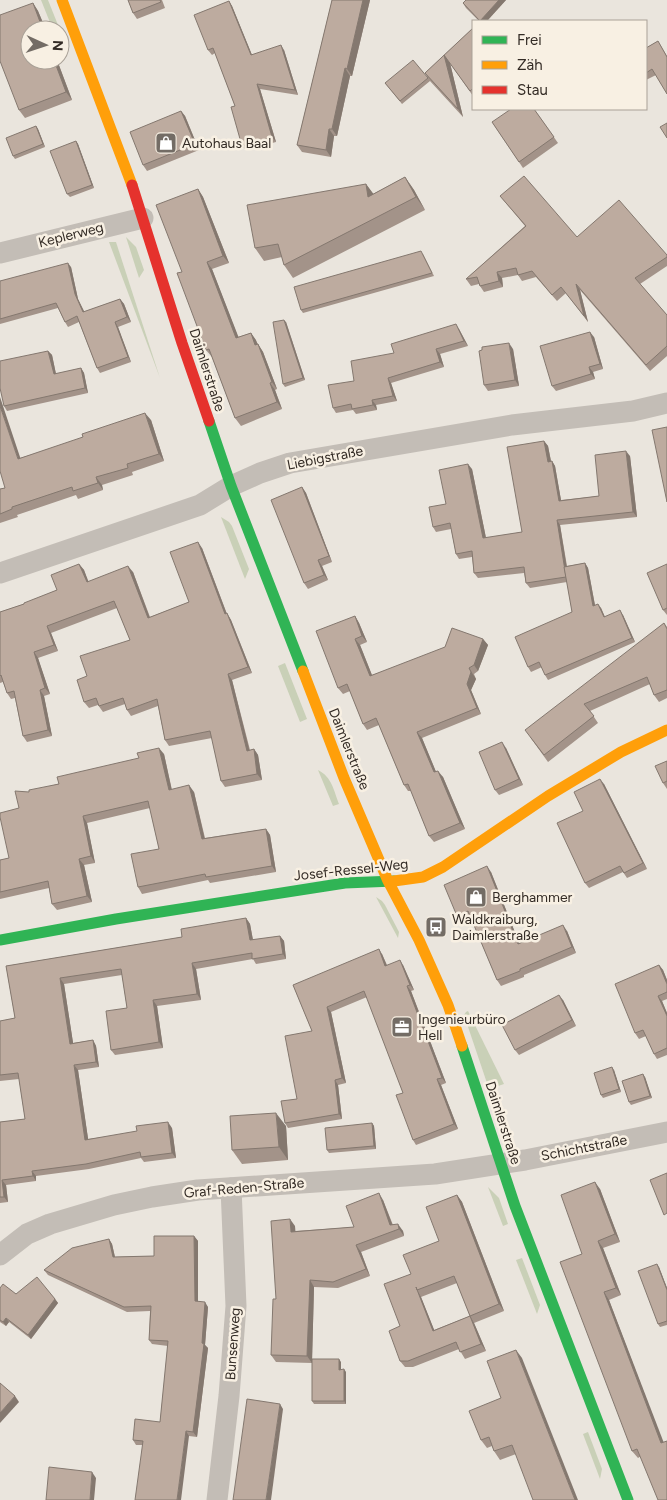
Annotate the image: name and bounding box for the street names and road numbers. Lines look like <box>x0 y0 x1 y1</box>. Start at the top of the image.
street label: Keplerweg <box>37 219 105 251</box>
street label: Daimlerstraße <box>186 326 229 414</box>
street label: Liebigstraße <box>286 442 365 474</box>
street label: Daimlerstraße <box>325 706 373 793</box>
street label: Josef-Ressel-Weg <box>293 856 409 884</box>
street label: Daimlerstraße <box>482 1079 525 1167</box>
street label: Schichtstraße <box>540 1131 629 1165</box>
street label: Graf-Reden-Straße <box>183 1174 305 1202</box>
street label: Bunsenweg <box>222 1307 244 1381</box>

